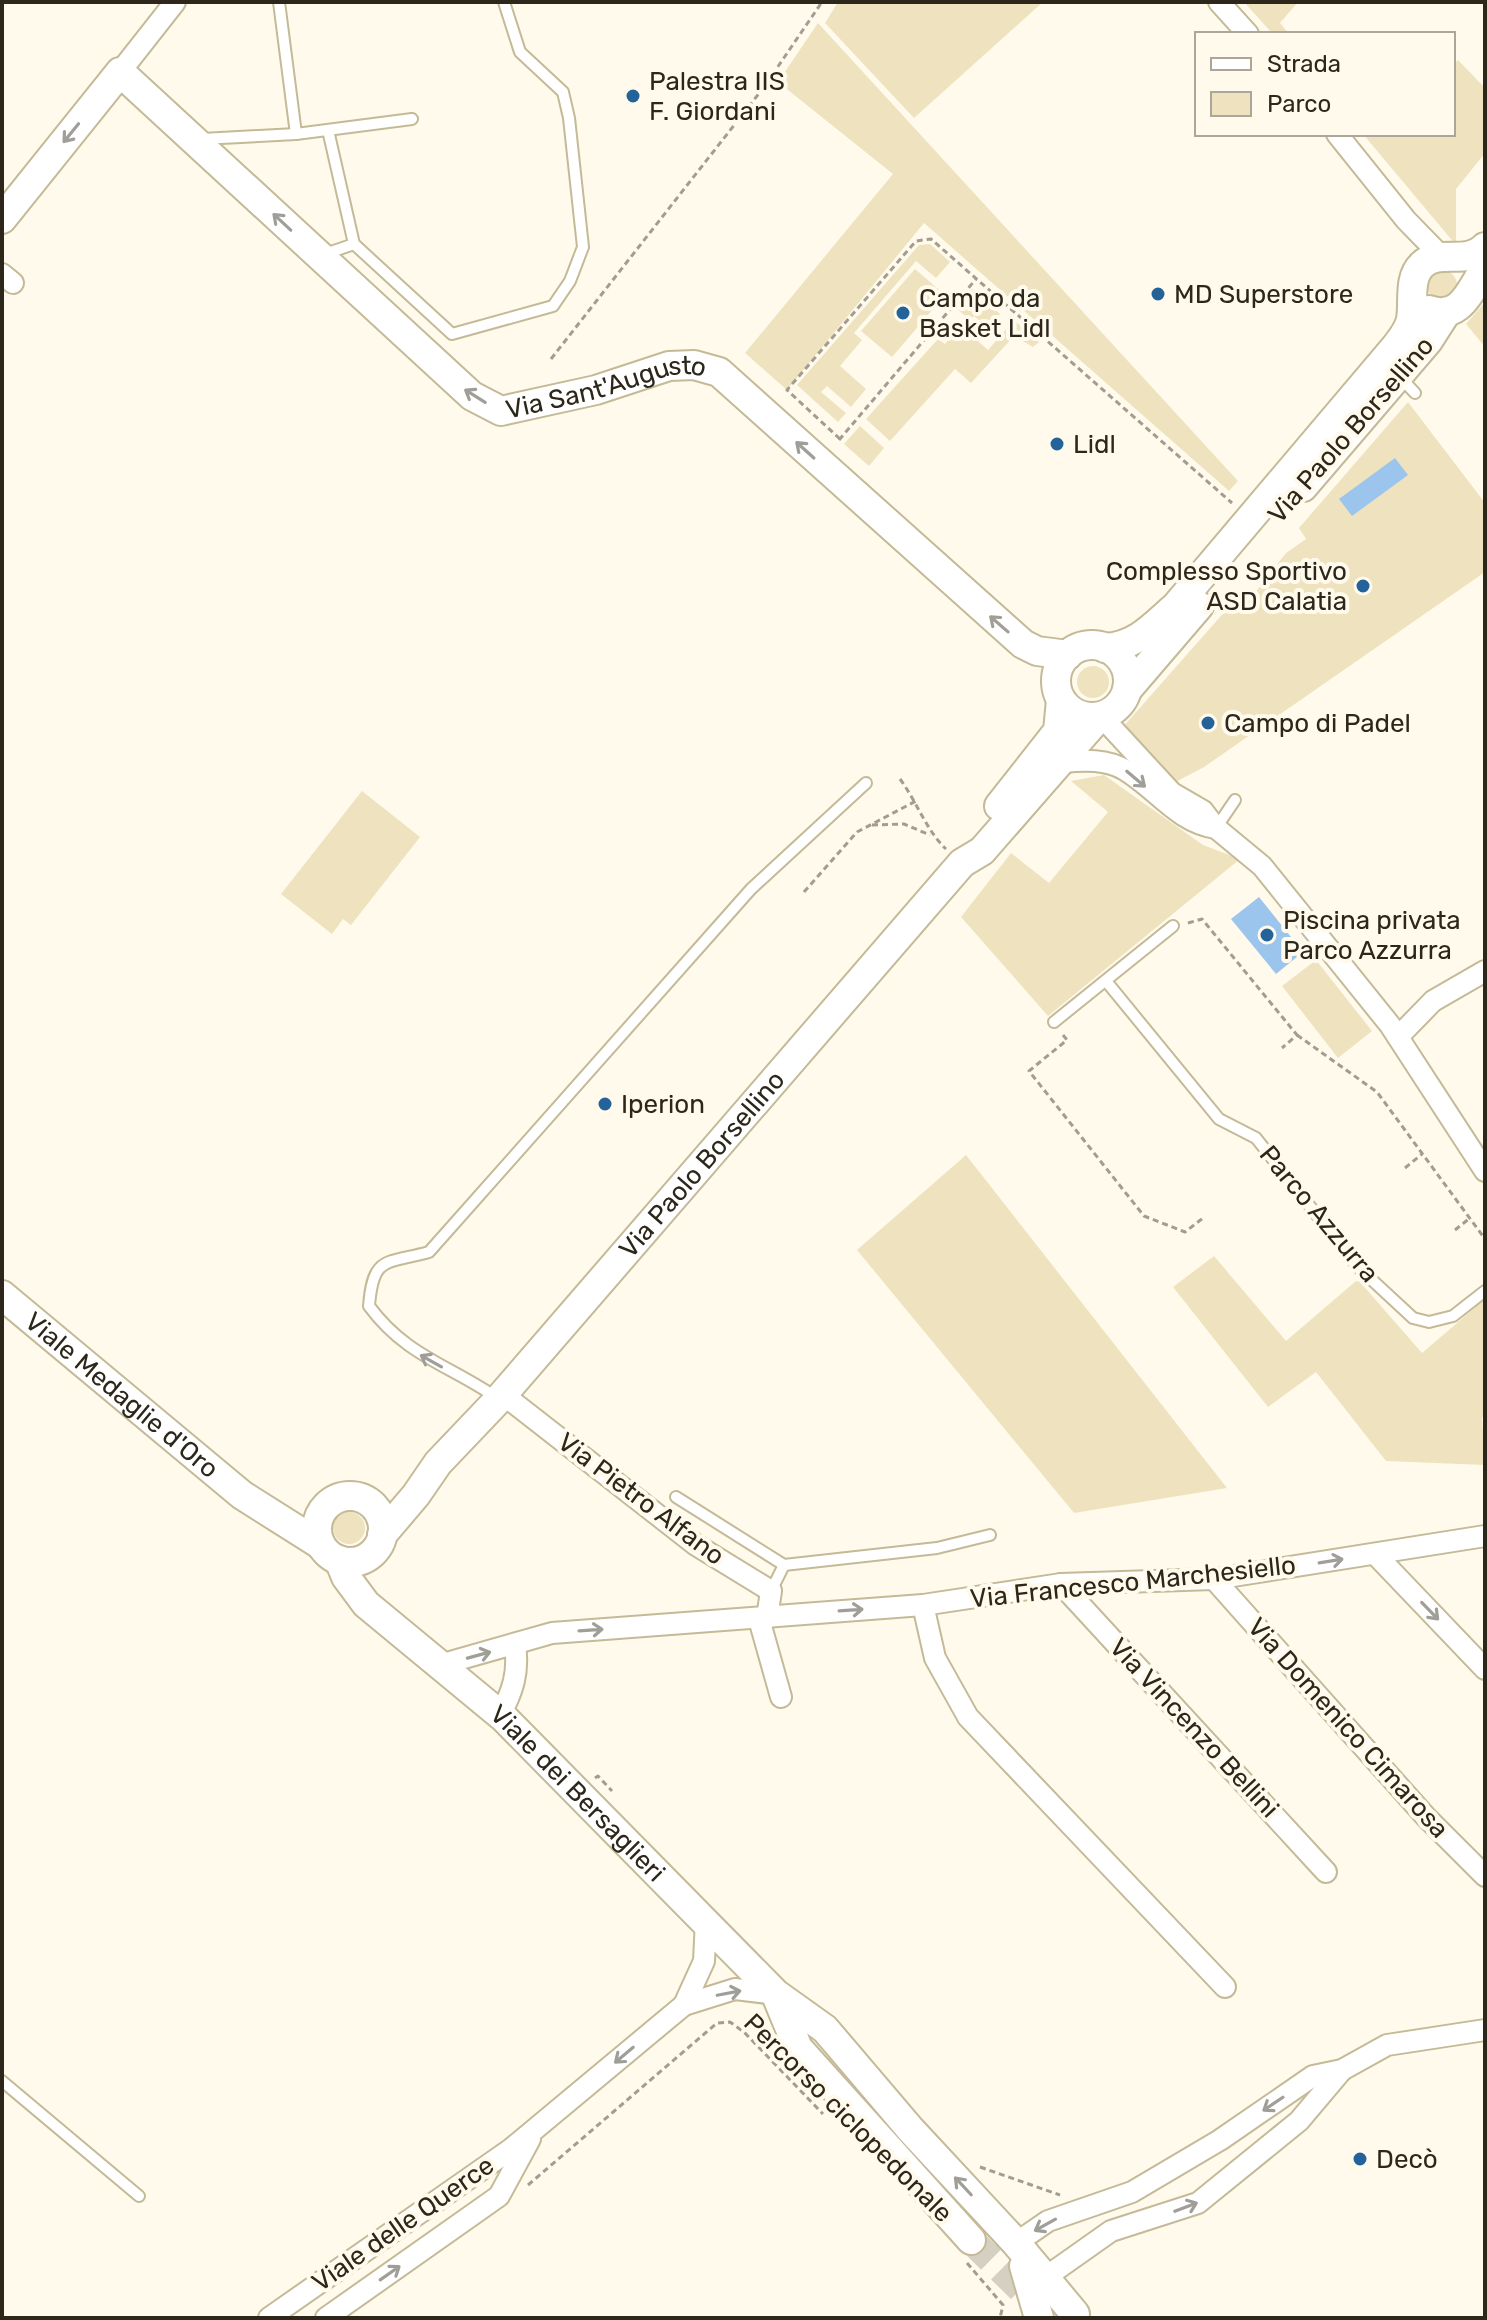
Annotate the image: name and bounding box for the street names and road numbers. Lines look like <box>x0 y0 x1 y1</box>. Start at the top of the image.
street label: Via Paolo Borsellino <box>1262 330 1440 530</box>
street label: Via Sant'Augusto <box>503 349 710 425</box>
street label: Via Paolo Borsellino <box>613 1064 791 1264</box>
street label: Parco Azzurra <box>1253 1139 1385 1289</box>
street label: Viale Medaglie d'Oro <box>19 1305 225 1484</box>
street label: Via Pietro Alfano <box>552 1426 730 1572</box>
street label: Via Francesco Marchesiello <box>969 1549 1297 1615</box>
street label: Via Domenico Cimarosa <box>1241 1612 1455 1844</box>
street label: Via Vincenzo Bellini <box>1103 1632 1285 1824</box>
street label: Viale dei Bersaglieri <box>484 1698 672 1888</box>
street label: Percorso ciclopedonale <box>737 2007 959 2229</box>
street label: Viale delle Querce <box>306 2150 500 2298</box>

